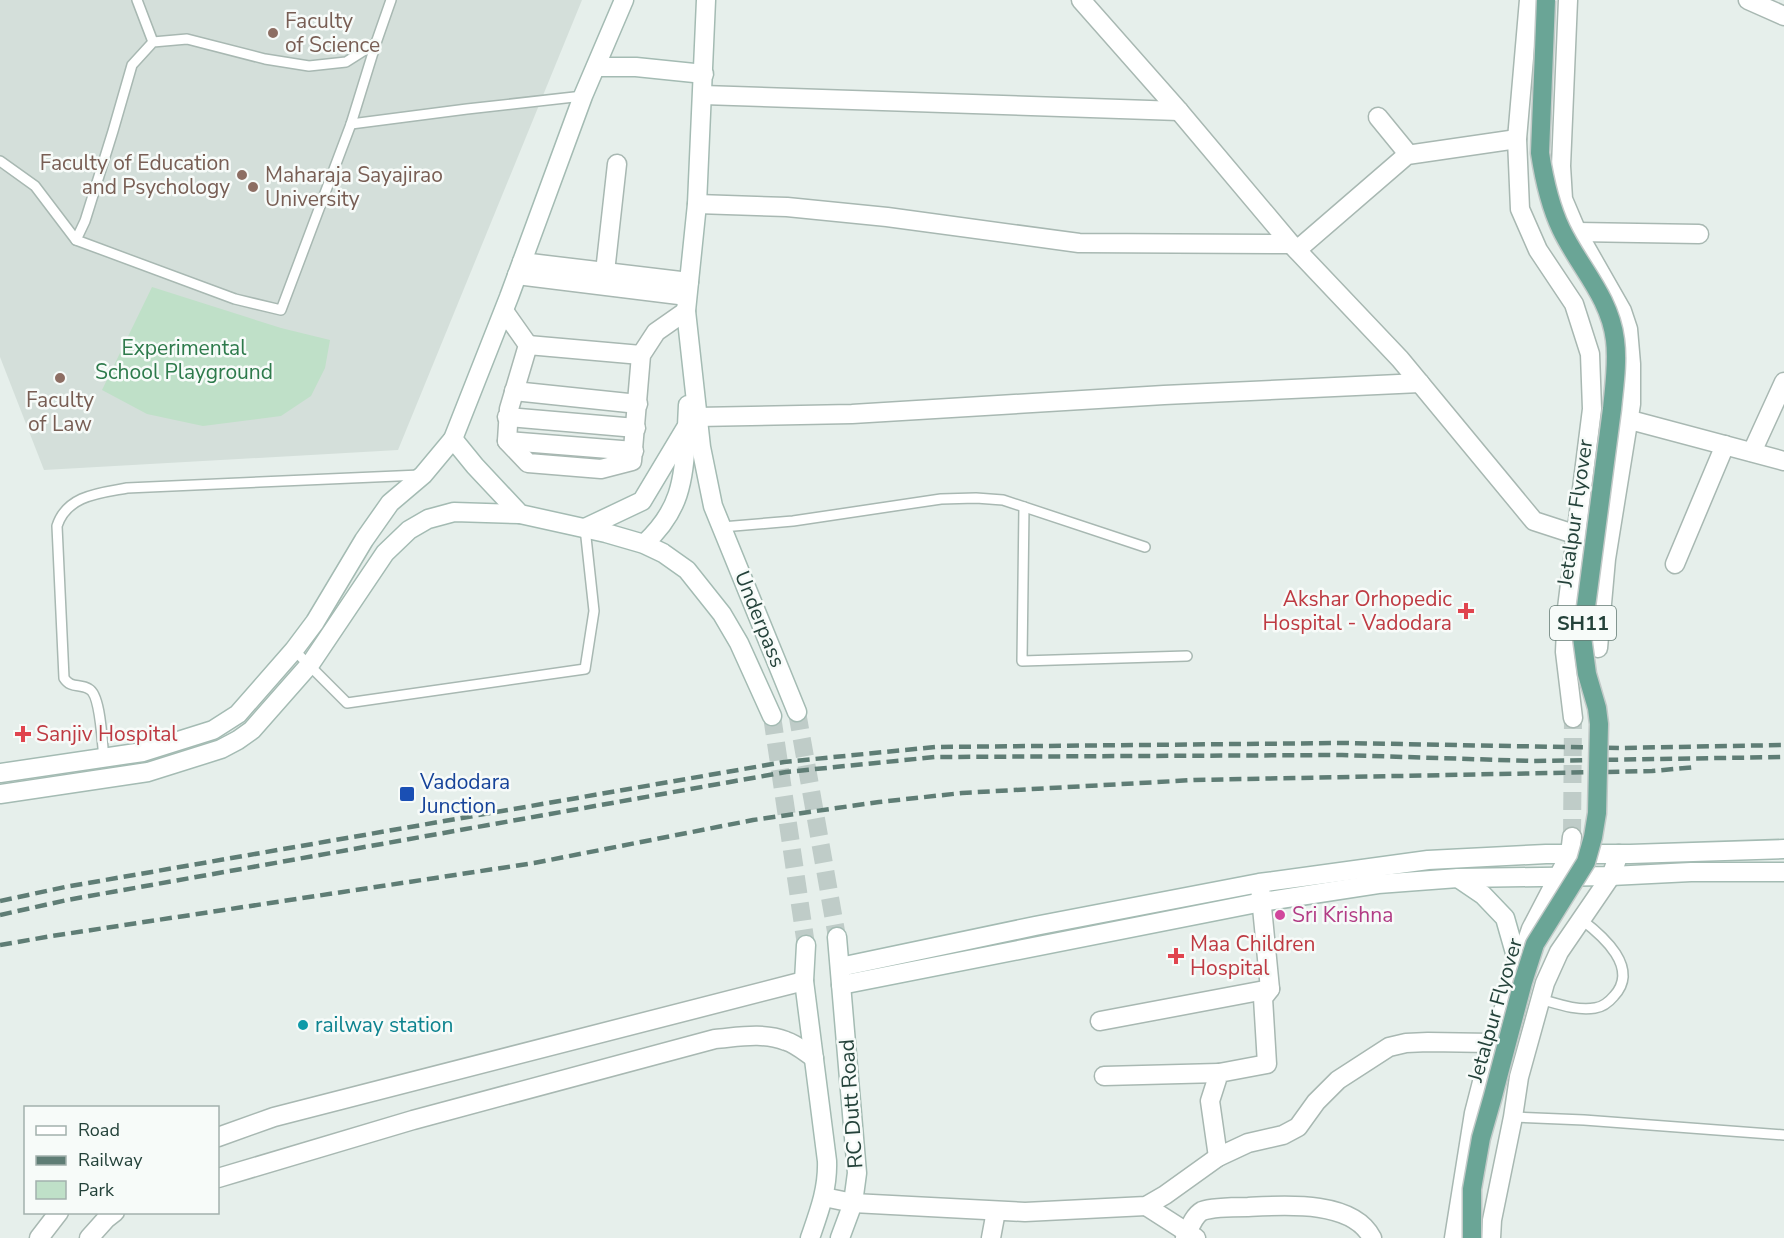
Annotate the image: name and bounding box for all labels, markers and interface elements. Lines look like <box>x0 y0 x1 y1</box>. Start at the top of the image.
place label: Faculty of Science <box>285 7 380 59</box>
marker: Faculty of Science <box>266 26 280 40</box>
place label: Faculty of Education and Psychology <box>40 149 230 201</box>
place label: Maharaja Sayajirao University <box>265 161 443 213</box>
marker: Faculty of Education and Psychology <box>235 168 249 182</box>
marker: Maharaja Sayajirao University <box>246 180 260 194</box>
park label: Experimental School Playground <box>95 334 273 386</box>
marker: Faculty of Law <box>53 371 67 385</box>
place label: Faculty of Law <box>26 386 94 438</box>
street label: Jetalpur Flyover <box>1551 437 1599 590</box>
street label: Underpass <box>728 567 792 671</box>
place label: Akshar Orhopedic Hospital - Vadodara <box>1263 585 1452 637</box>
marker: Akshar Orhopedic Hospital - Vadodara <box>1457 602 1475 620</box>
road number: SH11 <box>1550 606 1616 640</box>
place label: Sanjiv Hospital <box>36 720 178 748</box>
marker: Sanjiv Hospital <box>14 725 32 743</box>
place label: Vadodara Junction <box>419 768 510 820</box>
marker: Vadodara Junction <box>398 785 416 803</box>
place label: Sri Krishna <box>1292 901 1393 929</box>
marker: Sri Krishna <box>1273 908 1287 922</box>
place label: Maa Children Hospital <box>1190 930 1315 982</box>
street label: Jetalpur Flyover <box>1461 934 1529 1086</box>
marker: Maa Children Hospital <box>1167 947 1185 965</box>
place label: railway station <box>315 1011 453 1039</box>
marker: railway station <box>296 1018 310 1032</box>
street label: RC Dutt Road <box>833 1038 869 1170</box>
legend <box>24 1106 219 1214</box>
text: Road <box>78 1118 120 1142</box>
text: Railway <box>78 1148 143 1172</box>
text: Park <box>78 1178 115 1202</box>

